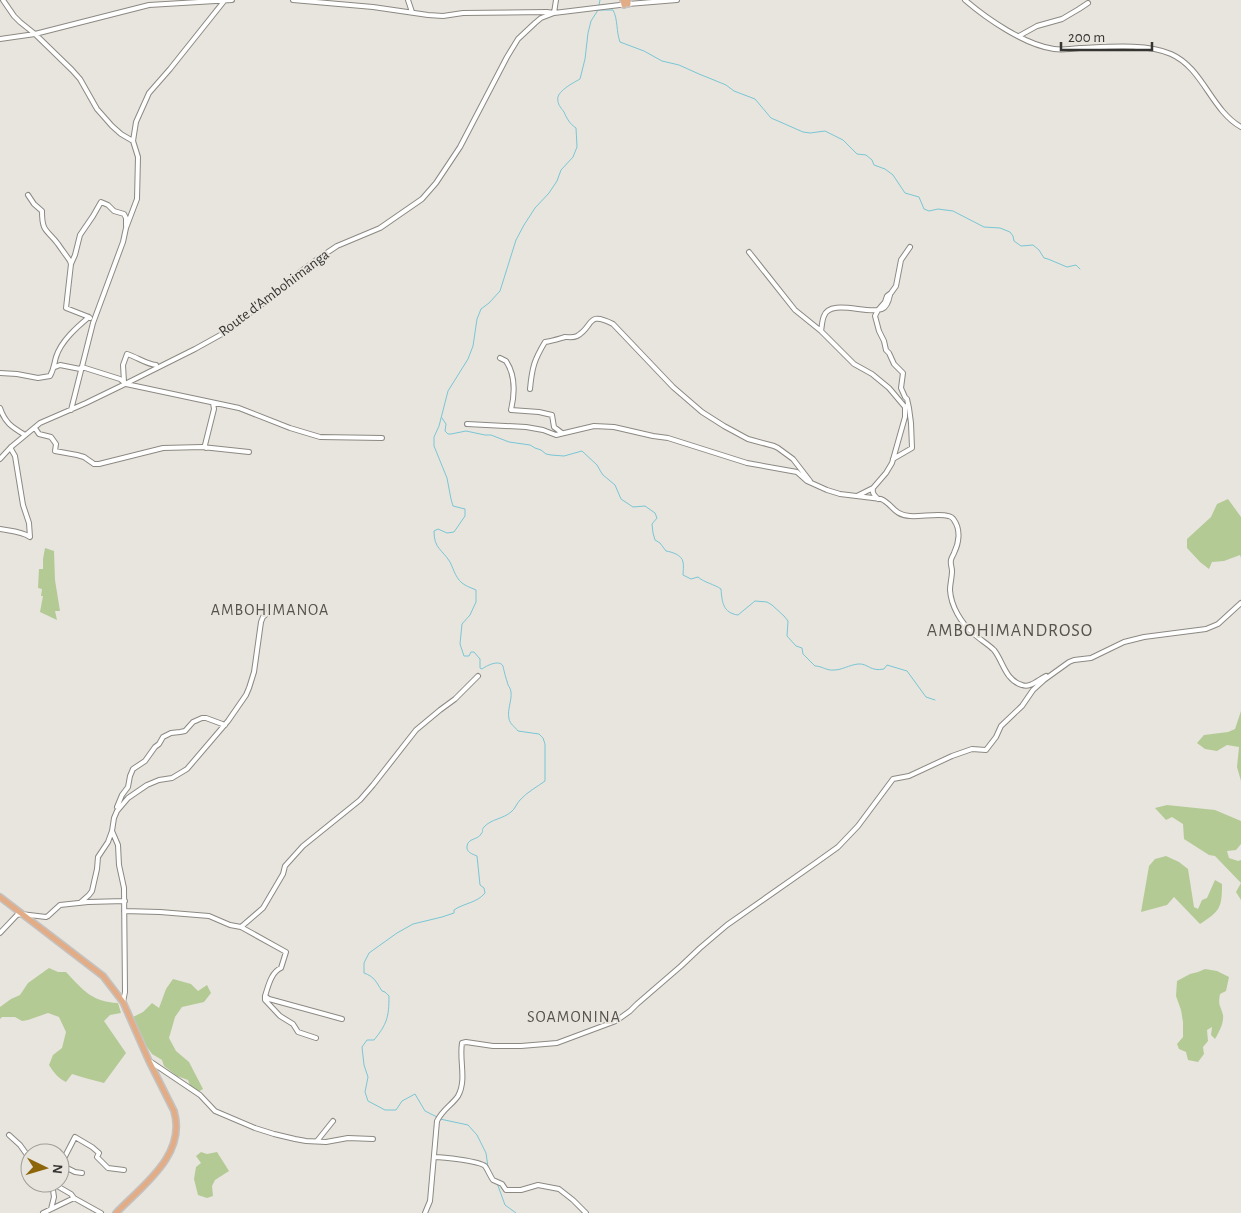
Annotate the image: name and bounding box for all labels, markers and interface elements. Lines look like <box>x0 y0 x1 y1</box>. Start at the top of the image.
scale bar <box>1061 20 1152 52</box>
text: 200 m <box>1068 30 1105 45</box>
street label: Route d'Ambohimanga <box>216 247 332 339</box>
district label: AMBOHIMANOA <box>211 602 329 618</box>
district label: AMBOHIMANDROSO <box>927 622 1093 640</box>
district label: SOAMONINA <box>527 1009 621 1025</box>
north arrow <box>20 1143 70 1193</box>
text: N <box>50 1164 64 1175</box>

